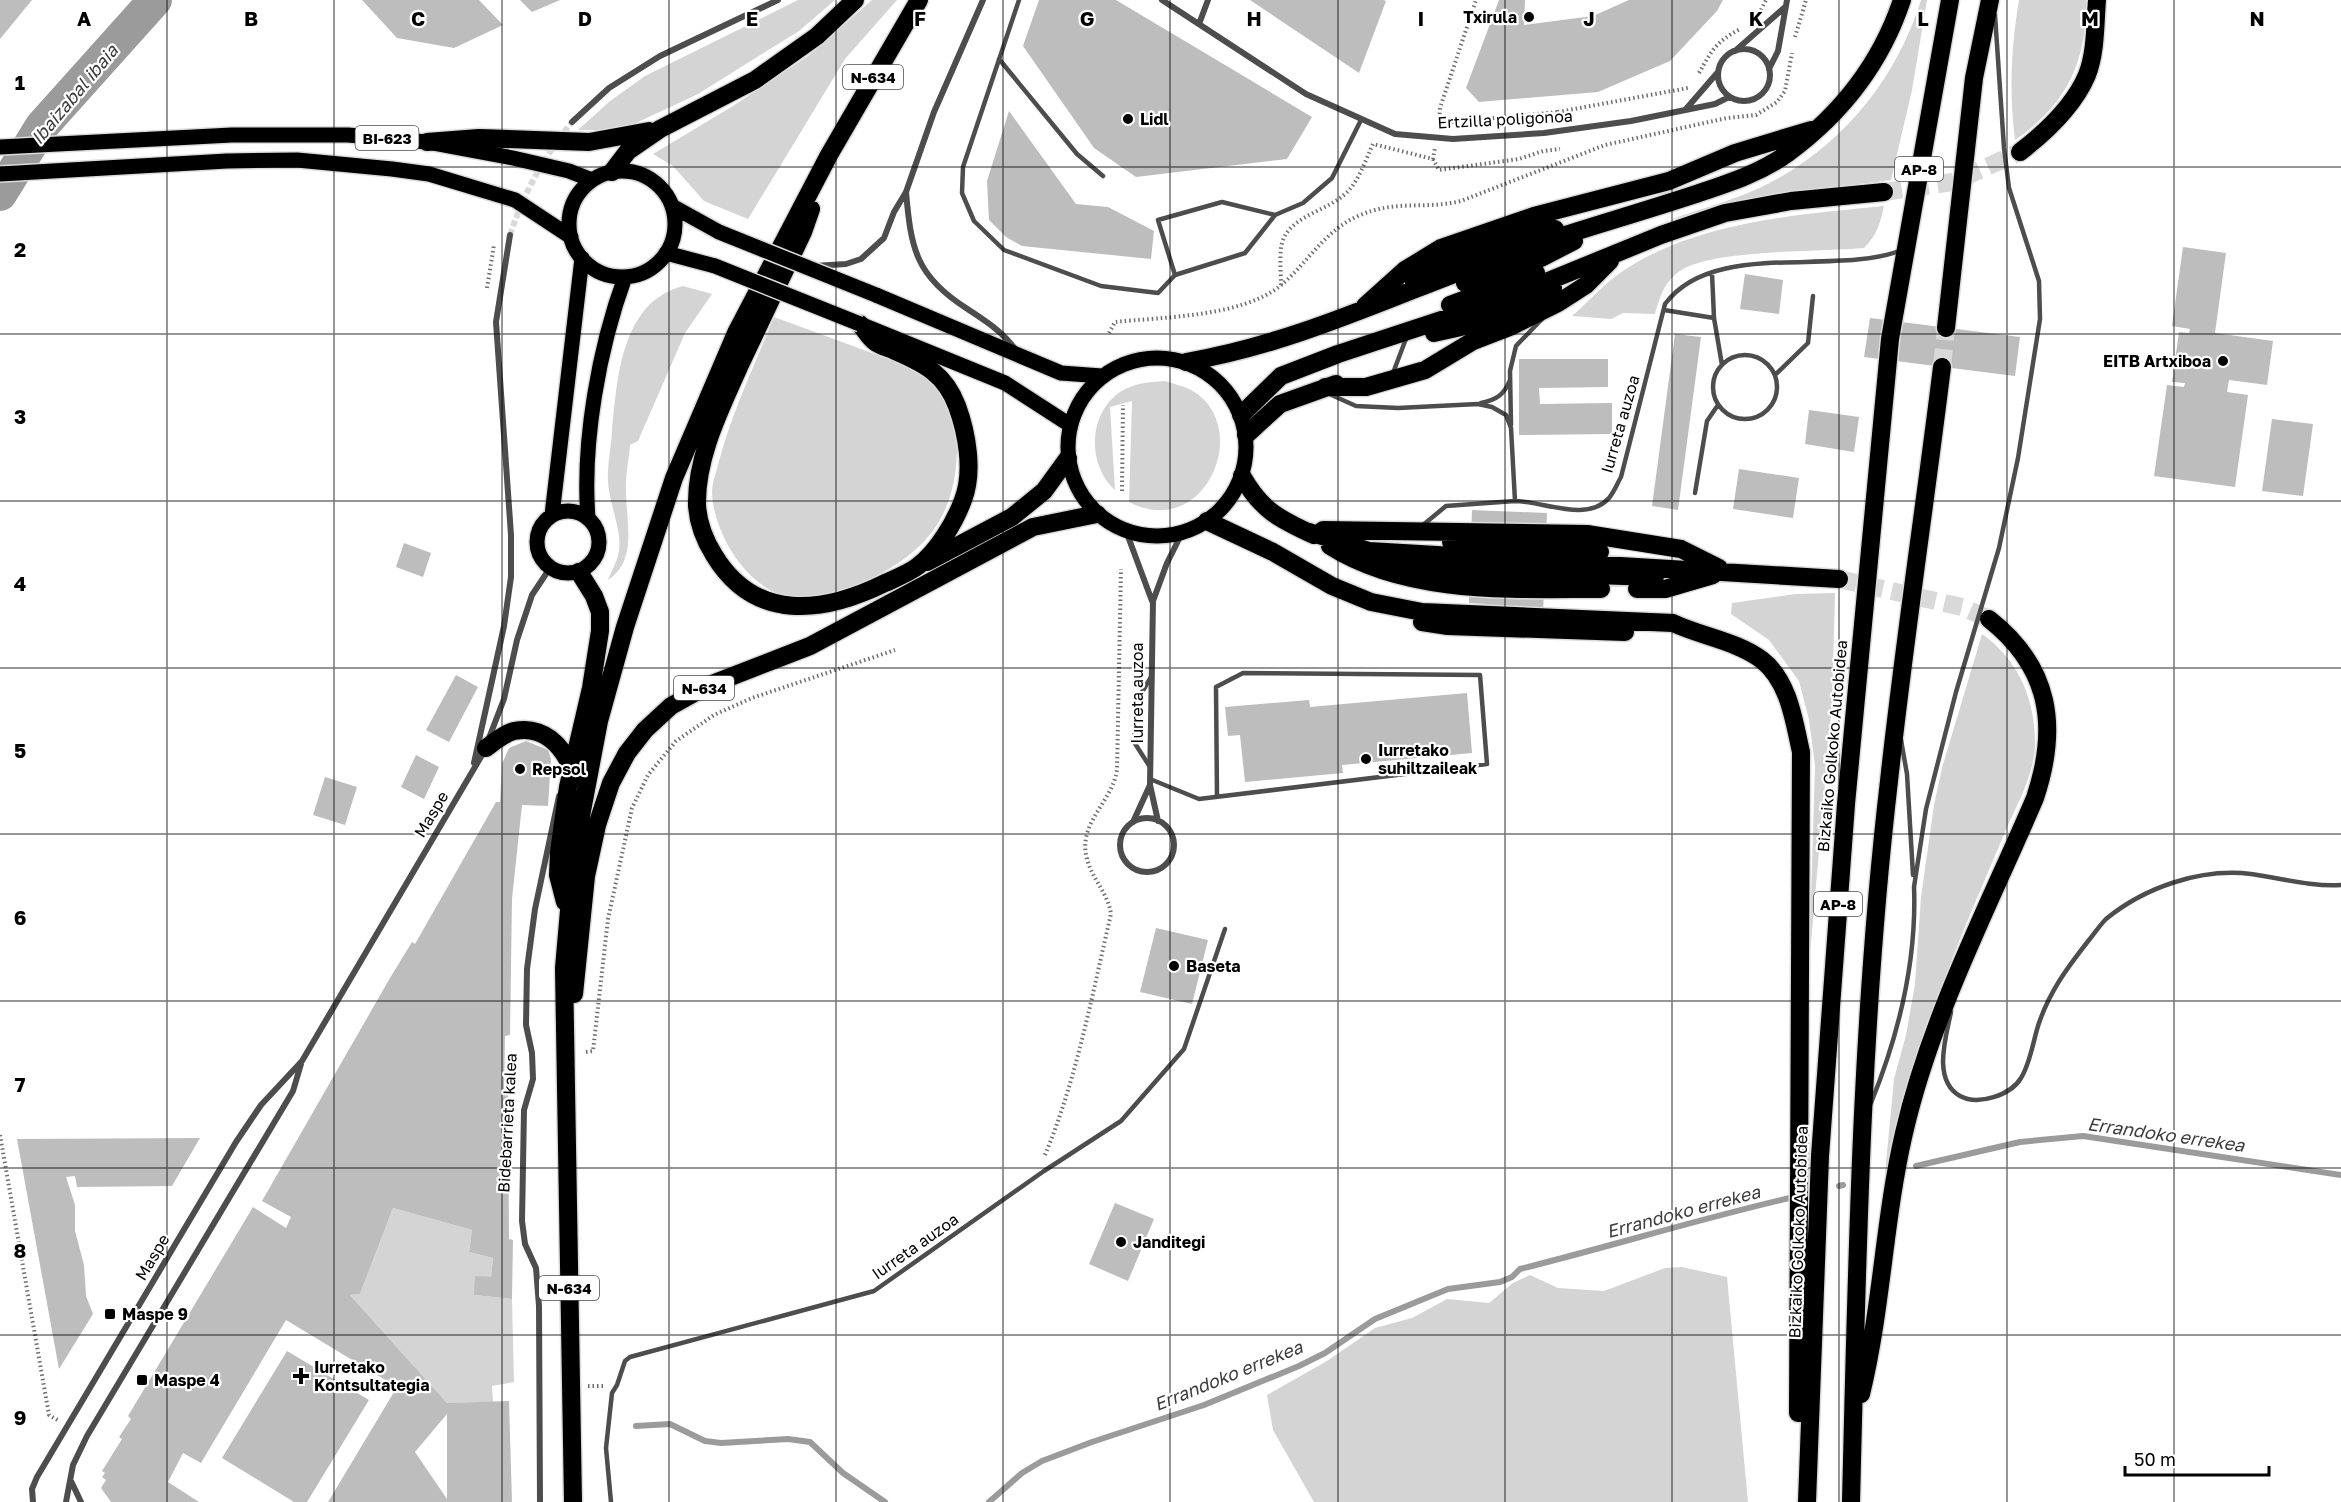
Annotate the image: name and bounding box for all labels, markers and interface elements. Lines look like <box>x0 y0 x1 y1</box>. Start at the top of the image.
text: A <box>77 6 91 30</box>
text: B <box>244 6 258 30</box>
text: C <box>411 6 425 30</box>
text: D <box>578 6 592 30</box>
text: E <box>746 6 758 30</box>
text: F <box>914 6 926 30</box>
text: G <box>1080 6 1094 30</box>
text: H <box>1246 6 1262 30</box>
text: I <box>1418 6 1424 30</box>
text: J <box>1583 6 1595 30</box>
text: K <box>1749 6 1764 30</box>
text: L <box>1917 6 1929 30</box>
text: M <box>2081 6 2099 30</box>
text: N <box>2249 6 2265 30</box>
place label: Txirula <box>1463 7 1517 27</box>
marker: Txirula <box>1522 10 1536 24</box>
water label: Ibaizabal ibaia <box>26 39 123 148</box>
road number: N-634 <box>843 65 903 89</box>
text: 1 <box>15 70 25 94</box>
street label: Ertzilla poligonoa <box>1437 105 1573 133</box>
place label: Lidl <box>1140 109 1169 129</box>
marker: Lidl <box>1121 112 1135 126</box>
road number: BI-623 <box>356 126 418 150</box>
road number: AP-8 <box>1895 157 1943 181</box>
text: 2 <box>14 237 26 261</box>
place label: EITB Artxiboa <box>2103 351 2211 371</box>
marker: EITB Artxiboa <box>2216 354 2230 368</box>
street label: Iurreta auzoa <box>1596 373 1644 475</box>
text: 3 <box>14 404 26 428</box>
text: 4 <box>14 571 26 595</box>
street label: Bizkaiko Golkoko Autobidea <box>1813 639 1851 853</box>
street label: Iurreta auzoa <box>1127 642 1147 744</box>
road number: N-634 <box>674 676 734 700</box>
text: 5 <box>14 738 26 762</box>
place label: Iurretako suhiltzaileak <box>1378 740 1478 778</box>
marker: Iurretako suhiltzaileak <box>1359 752 1373 766</box>
place label: Repsol <box>532 759 587 779</box>
marker: Repsol <box>513 762 527 776</box>
street label: Maspe <box>409 787 453 841</box>
road number: AP-8 <box>1814 892 1862 916</box>
text: 6 <box>14 905 26 929</box>
place label: Baseta <box>1186 956 1241 976</box>
marker: Baseta <box>1167 959 1181 973</box>
street label: Bidebarrieta kalea <box>493 1053 521 1193</box>
text: 7 <box>15 1072 26 1096</box>
water label: Errandoko errekea <box>2086 1112 2247 1156</box>
street label: Bizkaiko Golkoko Autobidea <box>1784 1125 1812 1339</box>
water label: Errandoko errekea <box>1604 1180 1763 1242</box>
street label: Iurreta auzoa <box>868 1209 962 1283</box>
street label: Maspe <box>130 1230 174 1284</box>
place label: Janditegi <box>1133 1232 1205 1252</box>
marker: Janditegi <box>1114 1235 1128 1249</box>
text: 8 <box>14 1238 26 1262</box>
road number: N-634 <box>539 1276 599 1300</box>
place label: Maspe 9 <box>122 1304 188 1324</box>
marker: Maspe 9 <box>103 1307 117 1321</box>
water label: Errandoko errekea <box>1151 1335 1306 1415</box>
place label: Iurretako Kontsultategia <box>314 1357 430 1395</box>
marker: Iurretako Kontsultategia <box>292 1367 310 1385</box>
place label: Maspe 4 <box>154 1370 220 1390</box>
marker: Maspe 4 <box>135 1373 149 1387</box>
text: 9 <box>14 1405 26 1429</box>
scale bar <box>2125 1439 2269 1477</box>
text: 50 m <box>2134 1448 2176 1470</box>

